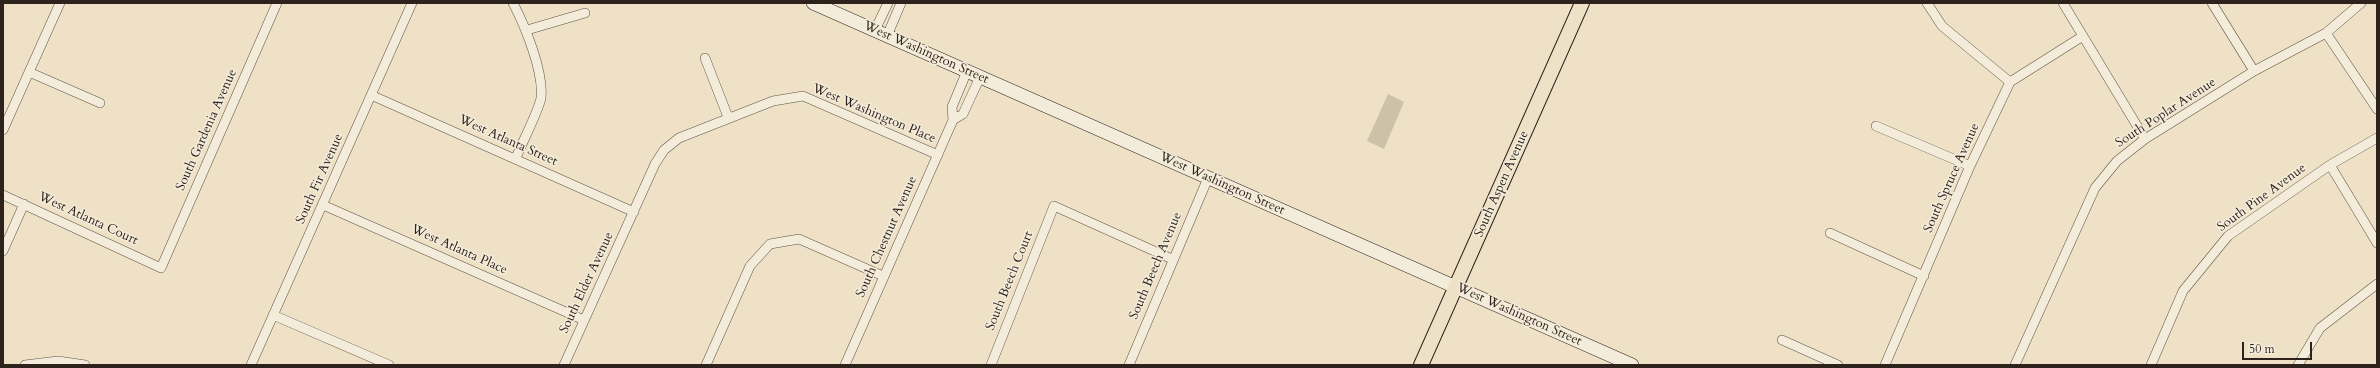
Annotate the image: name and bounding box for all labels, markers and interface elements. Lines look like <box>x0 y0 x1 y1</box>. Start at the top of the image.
street label: West Washington Street <box>861 18 991 88</box>
street label: South Gardenia Avenue <box>173 67 241 193</box>
street label: South Poplar Avenue <box>2113 75 2219 151</box>
street label: West Washington Place <box>810 81 938 147</box>
street label: West Atlanta Street <box>456 112 560 170</box>
street label: South Spruce Avenue <box>1921 121 1983 235</box>
street label: South Aspen Avenue <box>1472 128 1532 240</box>
street label: South Fir Avenue <box>293 132 347 226</box>
street label: West Washington Street <box>1157 149 1287 219</box>
street label: South Pine Avenue <box>2215 161 2309 235</box>
street label: South Chestnut Avenue <box>853 174 921 300</box>
street label: West Atlanta Court <box>36 189 140 249</box>
street label: South Beech Avenue <box>1126 210 1186 322</box>
street label: West Atlanta Place <box>409 222 509 278</box>
street label: South Beech Court <box>983 229 1037 333</box>
street label: South Elder Avenue <box>557 230 617 336</box>
street label: West Washington Street <box>1454 280 1584 350</box>
scale bar <box>2244 334 2314 360</box>
text: 50 m <box>2249 341 2275 357</box>

